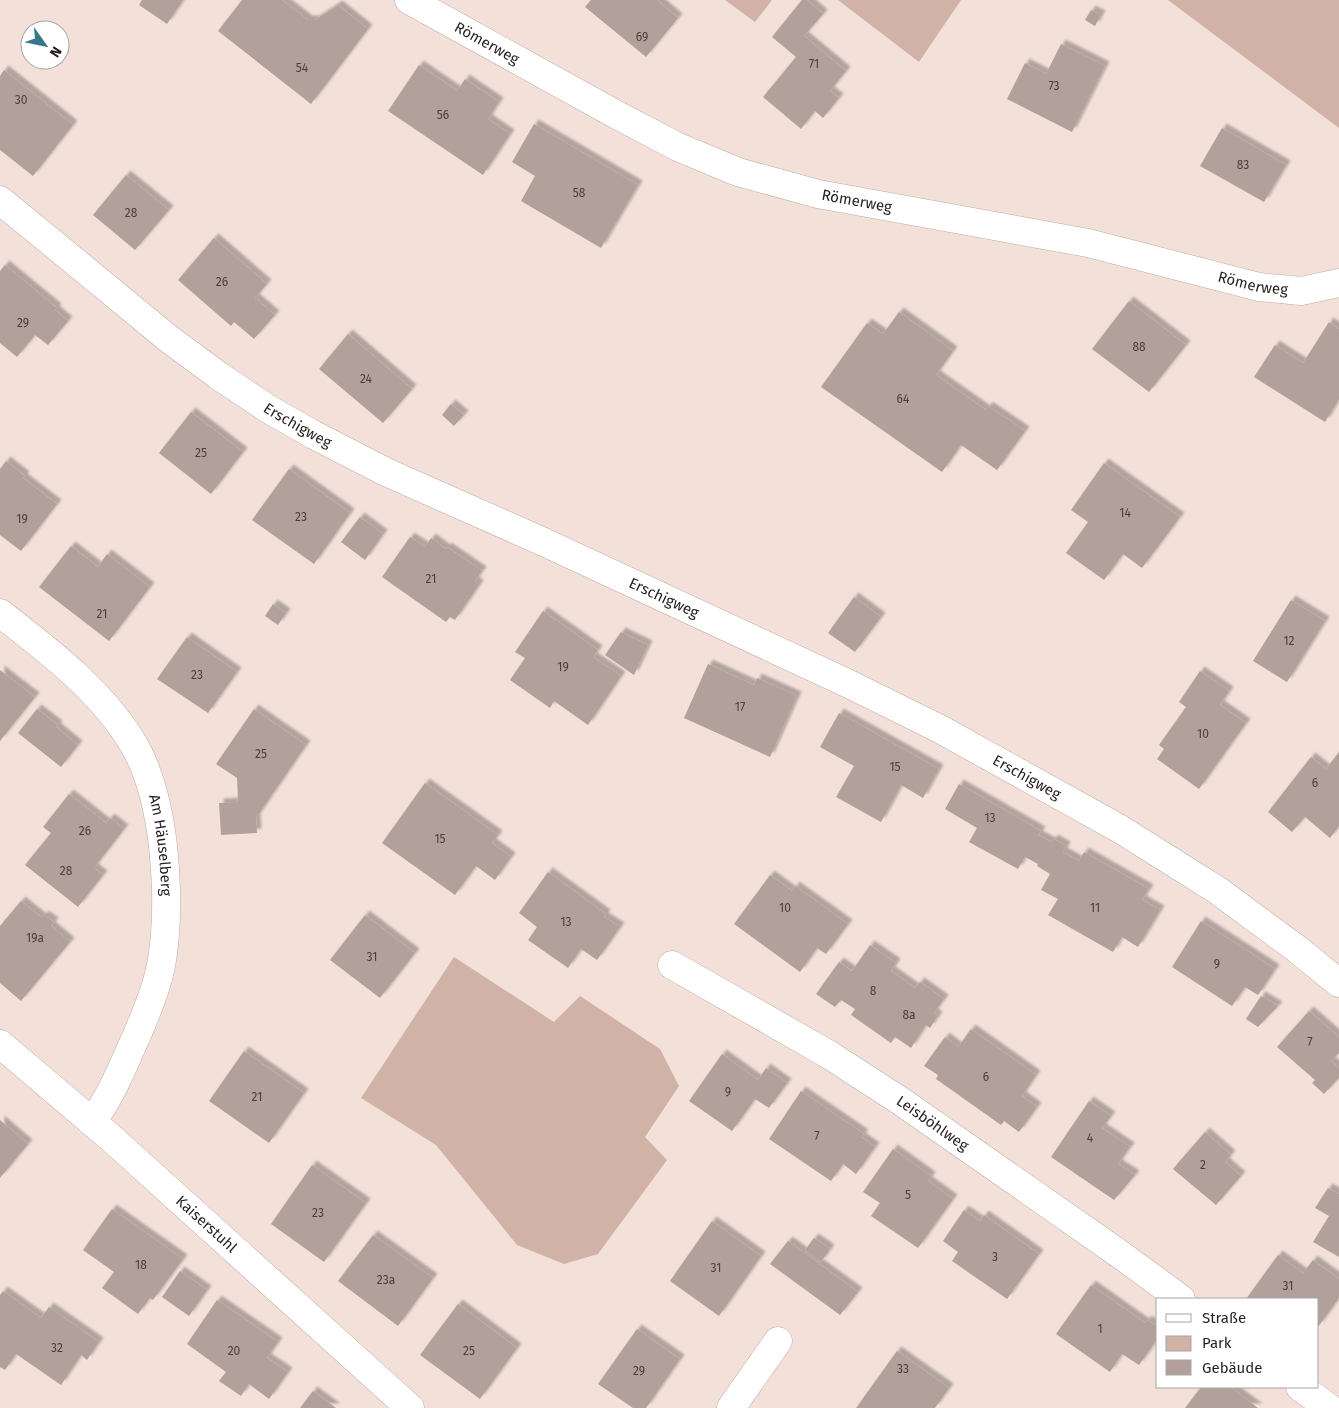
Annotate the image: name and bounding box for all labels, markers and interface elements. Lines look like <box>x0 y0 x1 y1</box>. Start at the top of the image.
street label: Römerweg <box>451 18 523 68</box>
north arrow <box>20 20 70 70</box>
house number: 69 <box>636 30 648 44</box>
text: N <box>46 43 65 60</box>
house number: 71 <box>809 57 819 71</box>
house number: 54 <box>296 61 309 75</box>
house number: 73 <box>1048 79 1060 93</box>
house number: 30 <box>15 93 28 107</box>
house number: 56 <box>437 108 449 122</box>
house number: 83 <box>1237 158 1249 172</box>
house number: 58 <box>573 186 586 200</box>
street label: Römerweg <box>820 186 894 216</box>
house number: 28 <box>125 206 138 220</box>
street label: Römerweg <box>1216 268 1289 299</box>
house number: 26 <box>216 275 228 289</box>
house number: 29 <box>17 316 29 330</box>
house number: 88 <box>1132 340 1146 354</box>
house number: 24 <box>360 372 373 386</box>
house number: 64 <box>897 392 910 406</box>
street label: Erschigweg <box>260 399 335 452</box>
house number: 25 <box>195 446 207 460</box>
house number: 14 <box>1119 506 1131 520</box>
house number: 23 <box>295 510 307 524</box>
house number: 19 <box>16 512 28 526</box>
house number: 21 <box>426 572 436 586</box>
street label: Erschigweg <box>626 574 702 622</box>
house number: 21 <box>97 607 107 621</box>
house number: 12 <box>1283 634 1295 648</box>
house number: 19 <box>557 660 569 674</box>
house number: 23 <box>191 668 203 682</box>
house number: 17 <box>735 700 745 714</box>
house number: 10 <box>1197 727 1209 741</box>
house number: 25 <box>255 747 267 761</box>
street label: Erschigweg <box>990 751 1064 803</box>
house number: 15 <box>889 760 901 774</box>
house number: 6 <box>1312 776 1318 790</box>
street label: Am Häuselberg <box>145 792 175 897</box>
house number: 13 <box>984 811 996 825</box>
house number: 26 <box>79 824 91 838</box>
house number: 15 <box>434 832 446 846</box>
house number: 28 <box>60 864 73 878</box>
house number: 10 <box>779 901 791 915</box>
house number: 11 <box>1090 901 1100 915</box>
house number: 13 <box>560 915 572 929</box>
house number: 19a <box>26 931 44 945</box>
house number: 31 <box>367 950 377 964</box>
house number: 9 <box>1214 957 1220 971</box>
house number: 8 <box>870 984 877 998</box>
house number: 8a <box>902 1008 916 1022</box>
house number: 7 <box>1307 1035 1313 1049</box>
house number: 6 <box>983 1070 989 1084</box>
house number: 9 <box>725 1085 731 1099</box>
house number: 21 <box>252 1090 262 1104</box>
street label: Leisböhlweg <box>893 1092 972 1155</box>
house number: 7 <box>814 1129 820 1143</box>
house number: 4 <box>1087 1131 1094 1145</box>
house number: 2 <box>1200 1158 1206 1172</box>
house number: 5 <box>905 1188 911 1202</box>
street label: Kaiserstuhl <box>172 1192 241 1257</box>
house number: 23 <box>312 1206 324 1220</box>
house number: 3 <box>992 1250 998 1264</box>
house number: 18 <box>135 1258 147 1272</box>
house number: 31 <box>711 1261 721 1275</box>
house number: 23a <box>377 1273 395 1287</box>
house number: 31 <box>1283 1279 1293 1293</box>
legend <box>1156 1298 1319 1388</box>
text: Straße <box>1202 1309 1246 1327</box>
house number: 1 <box>1097 1322 1103 1336</box>
text: Park <box>1202 1334 1232 1352</box>
house number: 32 <box>51 1341 63 1355</box>
house number: 20 <box>228 1344 241 1358</box>
house number: 25 <box>463 1344 475 1358</box>
text: Gebäude <box>1202 1359 1262 1377</box>
house number: 33 <box>897 1362 909 1376</box>
house number: 29 <box>633 1364 645 1378</box>

